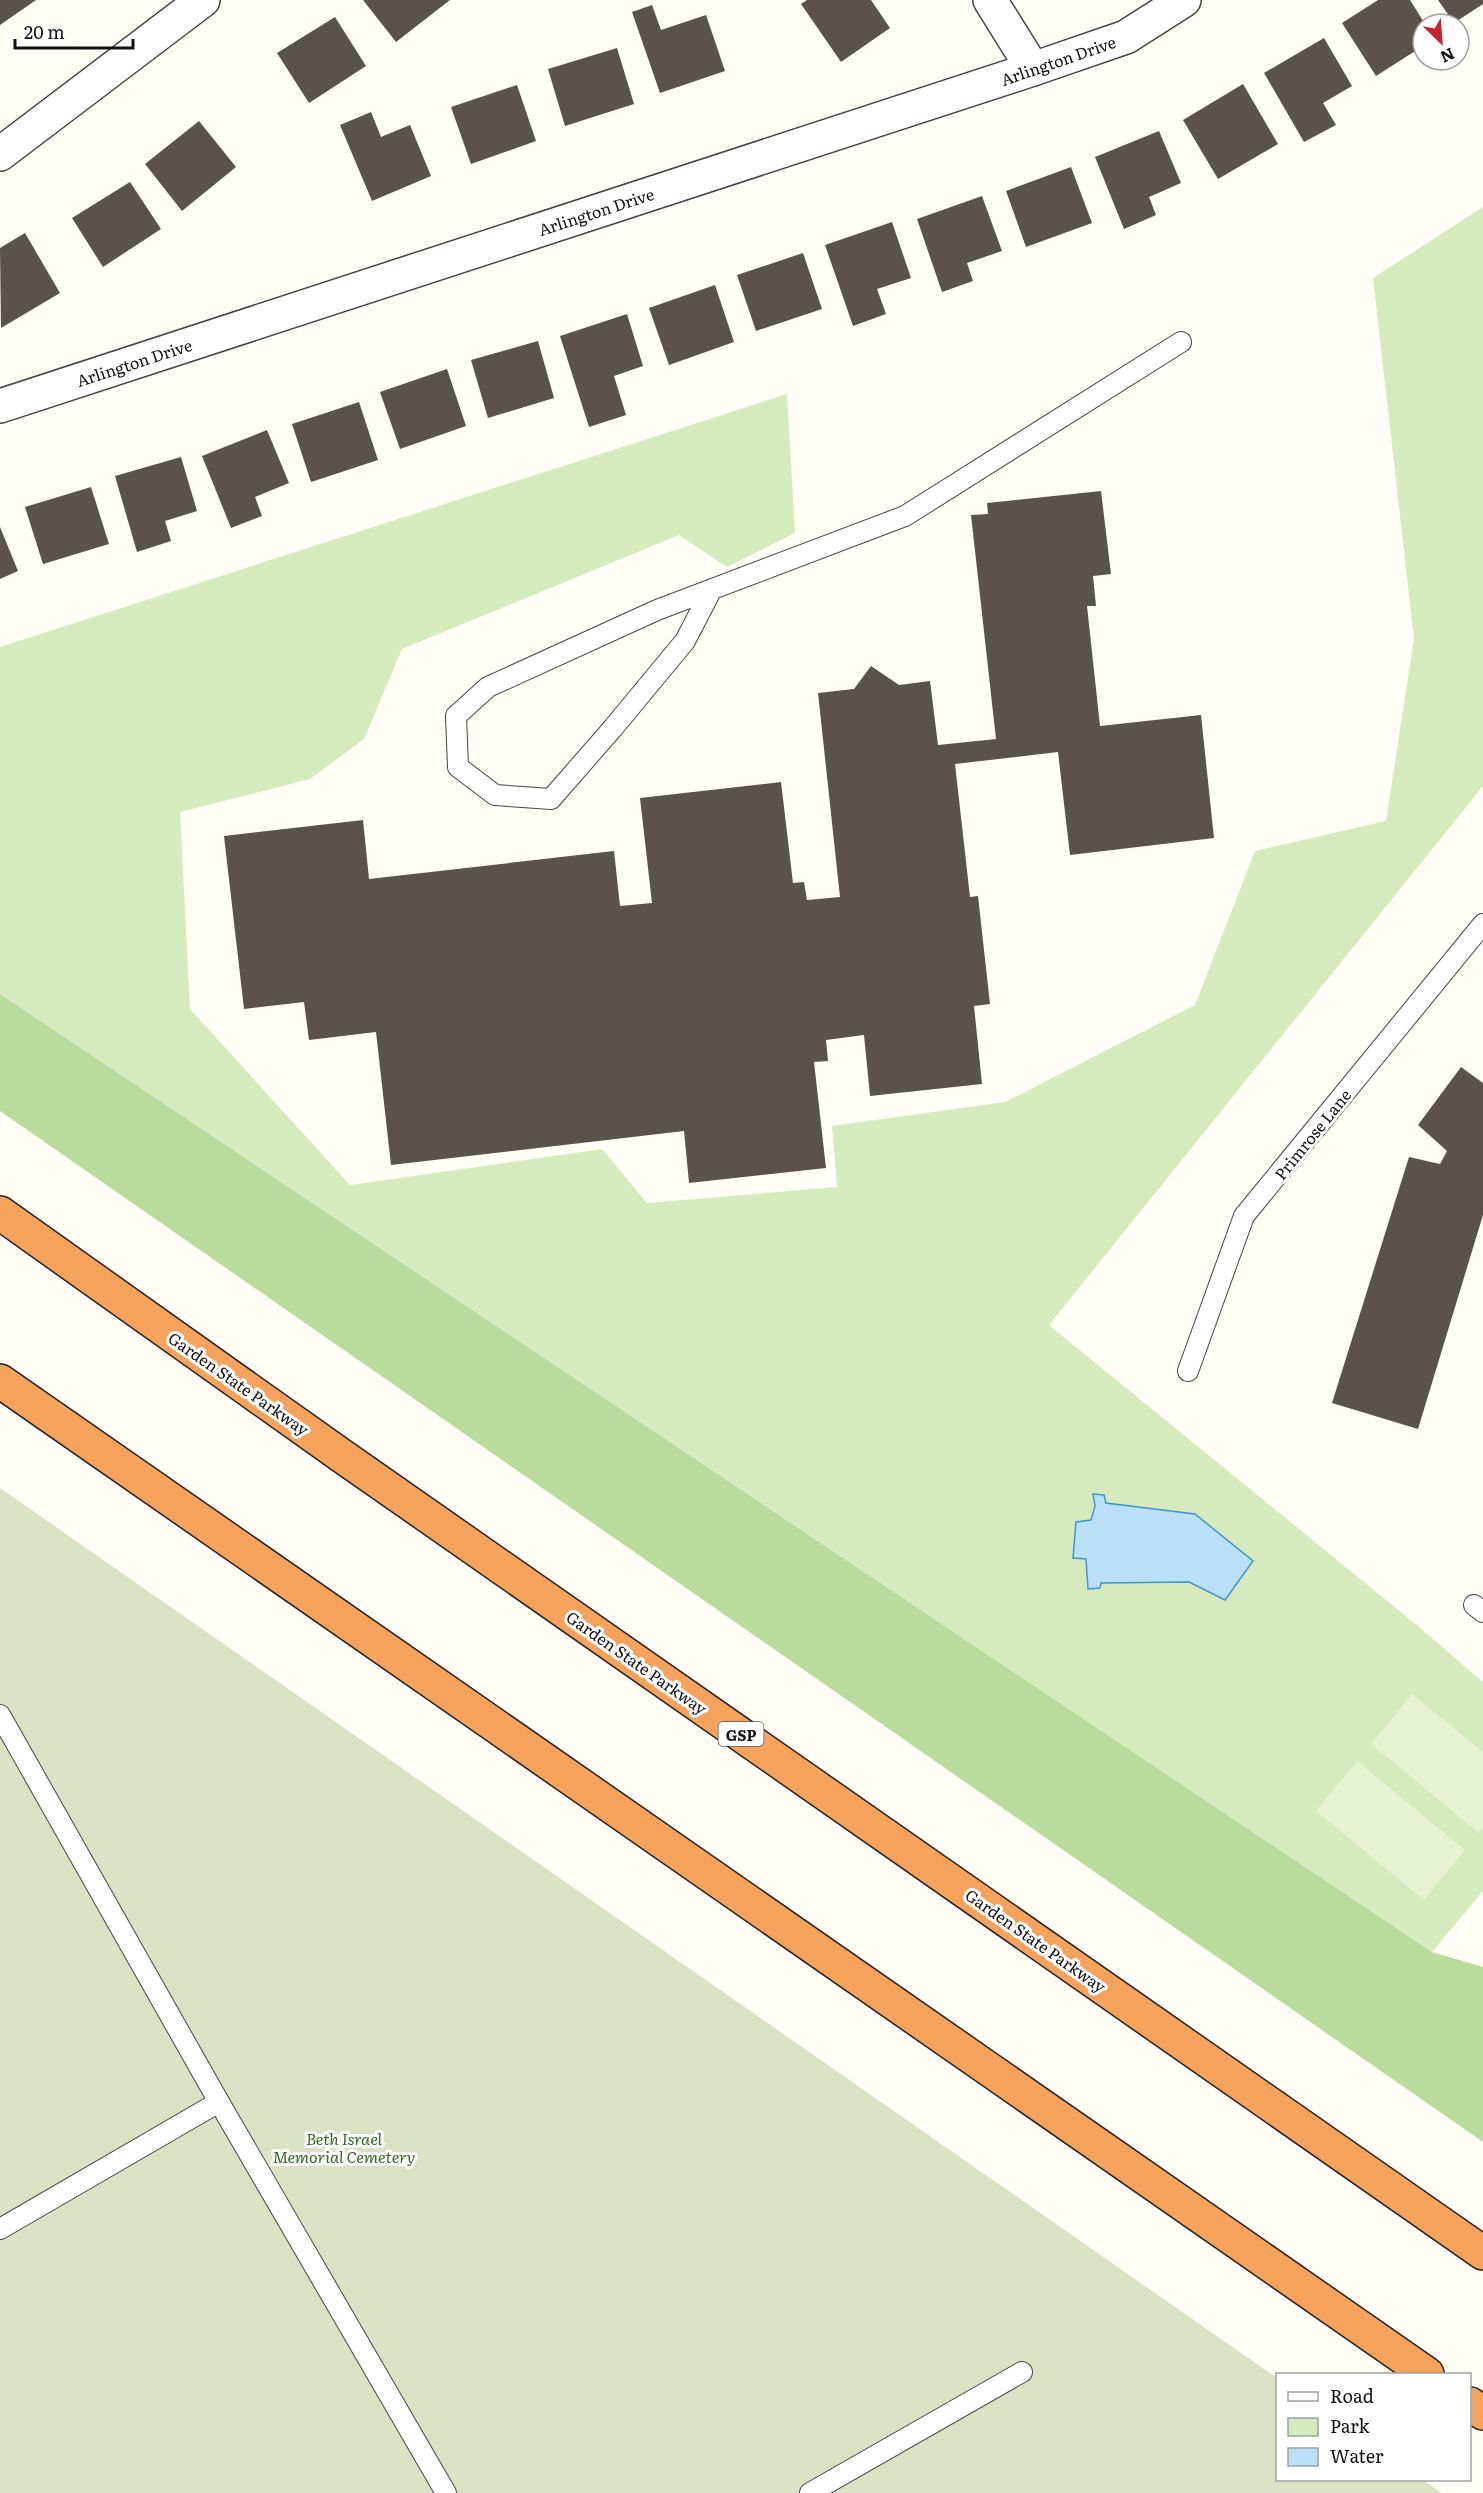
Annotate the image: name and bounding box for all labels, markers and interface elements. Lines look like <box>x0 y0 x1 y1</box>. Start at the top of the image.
scale bar <box>15 12 134 50</box>
north arrow <box>1411 12 1471 72</box>
text: 20 m <box>24 18 65 45</box>
street label: Arlington Drive <box>997 29 1119 91</box>
text: N <box>1437 43 1459 70</box>
street label: Arlington Drive <box>535 181 657 241</box>
street label: Arlington Drive <box>73 332 195 392</box>
street label: Primrose Lane <box>1268 1083 1356 1185</box>
street label: Garden State Parkway <box>164 1325 315 1441</box>
street label: Garden State Parkway <box>562 1604 713 1720</box>
road number: GSP <box>718 1722 764 1746</box>
street label: Garden State Parkway <box>961 1882 1112 1998</box>
park label: Beth Israel Memorial Cemetery <box>273 2126 415 2168</box>
legend <box>1276 2373 1471 2481</box>
text: Road <box>1330 2382 1374 2409</box>
text: Park <box>1330 2412 1371 2439</box>
text: Water <box>1330 2442 1384 2469</box>

